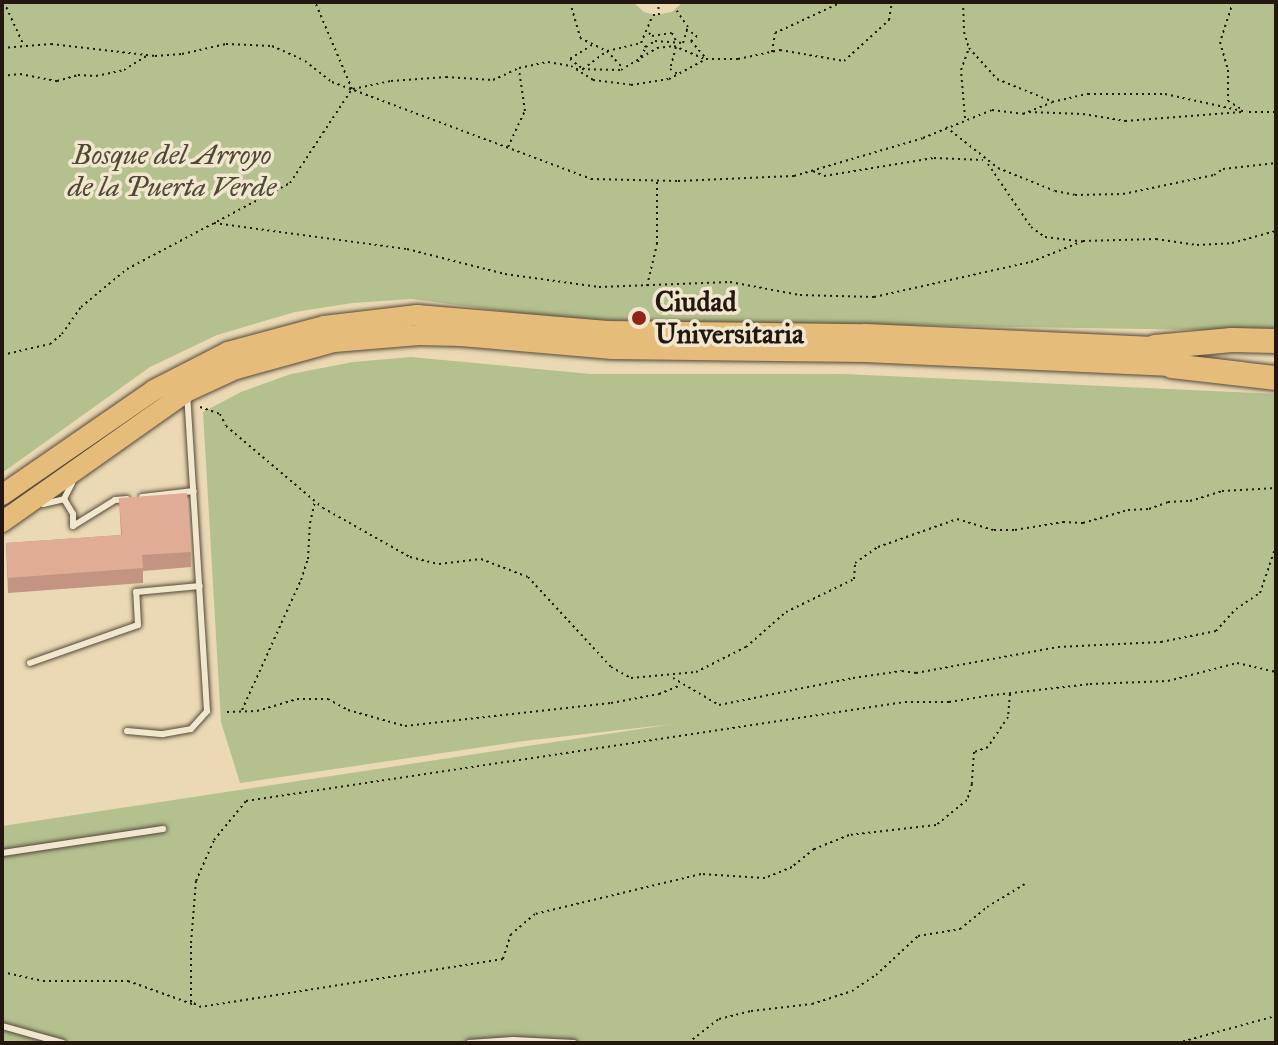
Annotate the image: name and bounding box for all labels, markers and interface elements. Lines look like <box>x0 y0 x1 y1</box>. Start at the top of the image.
park label: Bosque del Arroyo de la Puerta Verde <box>68 138 276 204</box>
place label: Ciudad Universitaria <box>655 285 804 351</box>
marker: Ciudad Universitaria <box>630 309 648 327</box>

